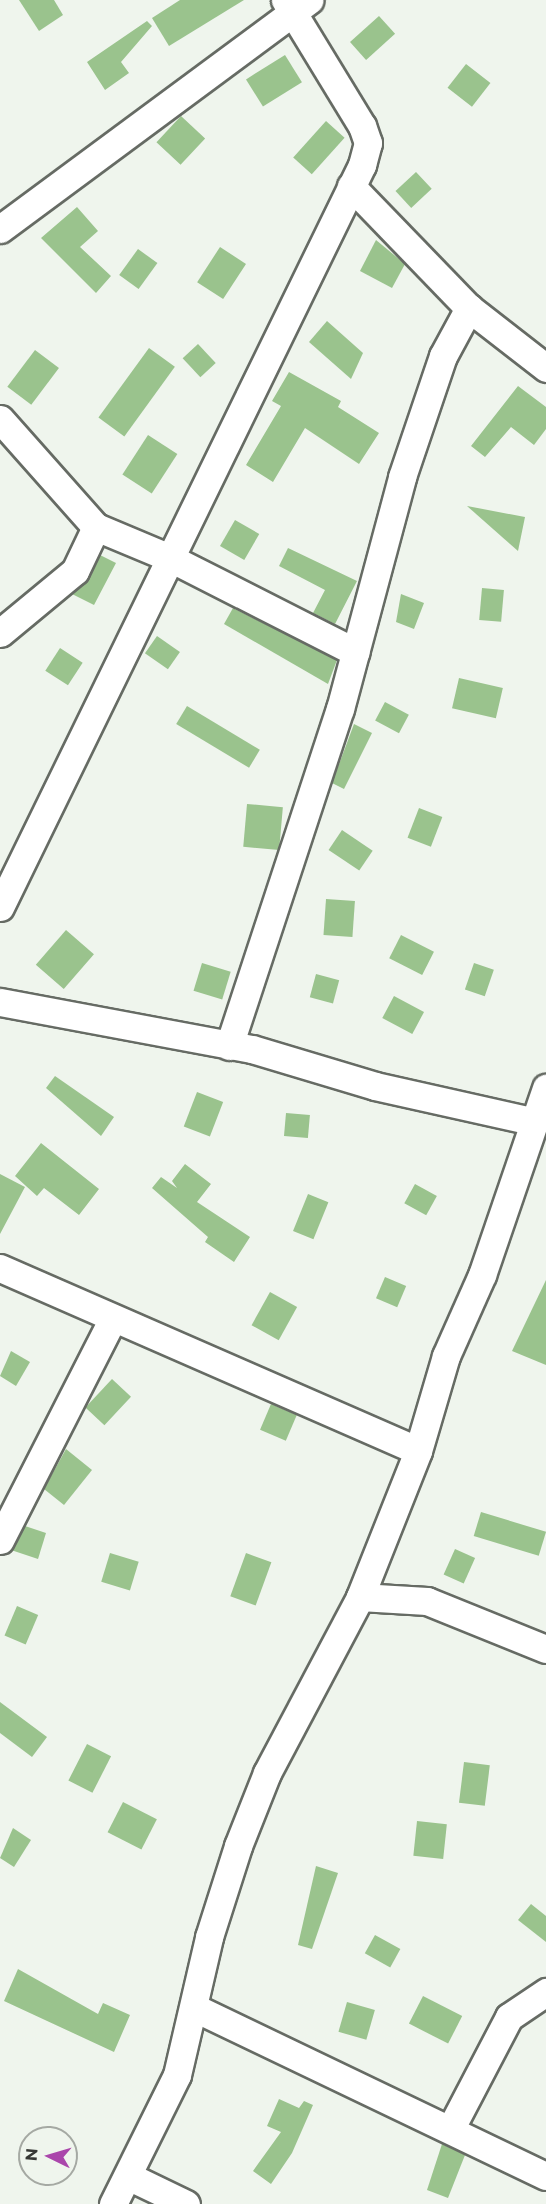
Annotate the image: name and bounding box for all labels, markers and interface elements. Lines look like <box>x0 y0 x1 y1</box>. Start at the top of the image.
north arrow <box>18 2126 78 2186</box>
text: N <box>22 2147 42 2162</box>

